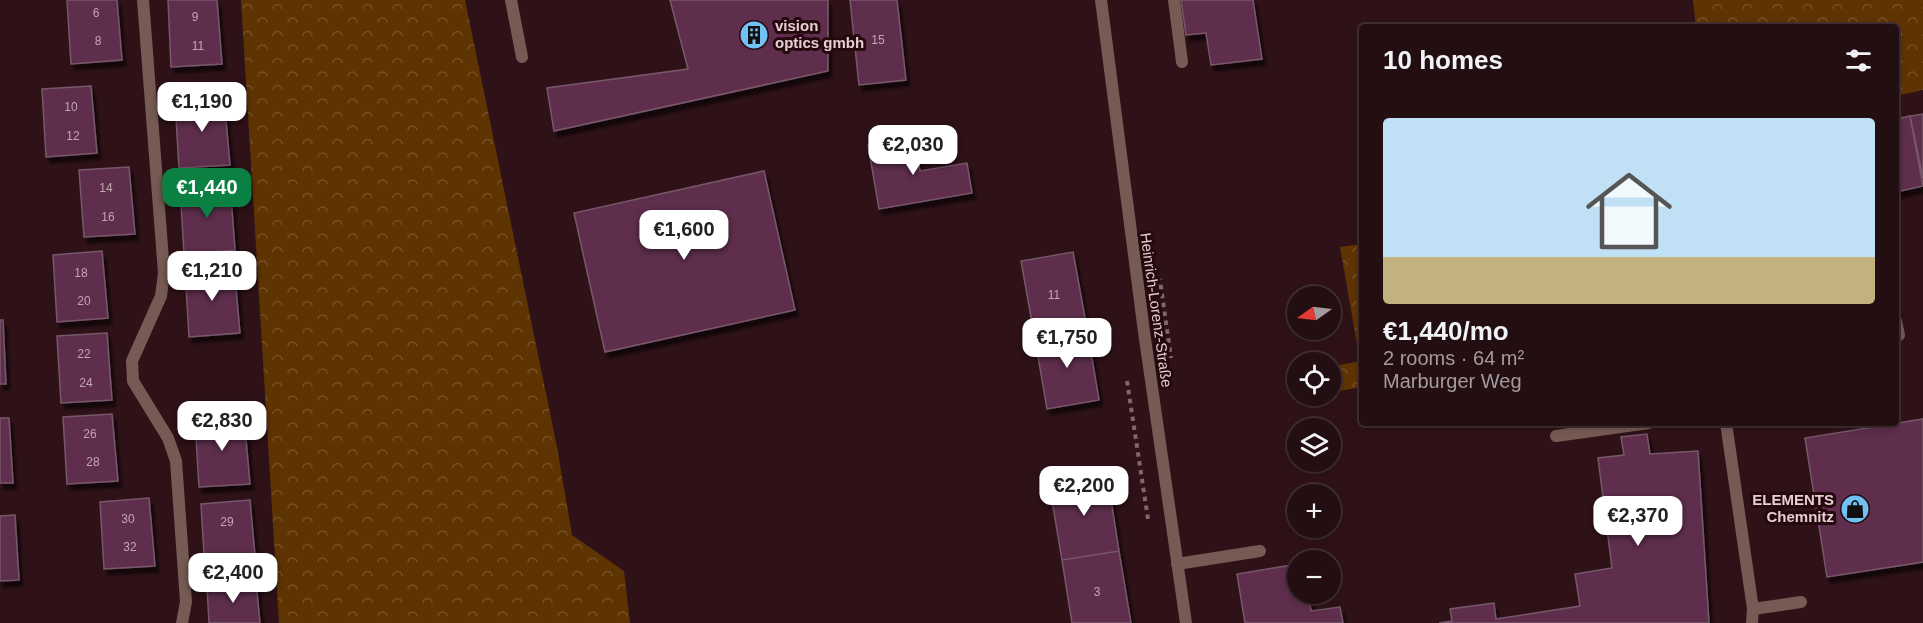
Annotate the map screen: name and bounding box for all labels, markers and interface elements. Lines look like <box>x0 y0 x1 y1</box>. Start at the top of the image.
house number: 6 <box>93 6 100 20</box>
house number: 9 <box>192 10 199 24</box>
place label: vision optics gmbh <box>775 17 864 51</box>
building icon: vision optics gmbh <box>738 19 770 51</box>
house number: 15 <box>871 33 885 47</box>
house number: 8 <box>95 34 102 48</box>
house number: 11 <box>192 39 205 53</box>
icon: filters <box>1842 44 1875 77</box>
text: 10 homes <box>1383 45 1503 75</box>
pin: €1,190 <box>153 82 251 133</box>
text: €1,190 <box>171 90 233 112</box>
house number: 10 <box>64 100 78 114</box>
pin: €2,030 <box>864 125 962 176</box>
house number: 12 <box>66 129 80 143</box>
text: €2,030 <box>882 133 944 155</box>
icon: home <box>1575 157 1683 265</box>
pin: €1,440 <box>158 168 256 219</box>
text: €1,440 <box>176 176 238 198</box>
house number: 14 <box>99 181 113 195</box>
house number: 16 <box>101 210 115 224</box>
pin: €1,600 <box>635 210 733 261</box>
text: €1,600 <box>653 218 715 240</box>
street label: Heinrich-Lorenz-Straße <box>1137 232 1176 388</box>
pin: €1,210 <box>163 251 261 302</box>
text: €1,210 <box>181 259 243 281</box>
house number: 18 <box>74 266 88 280</box>
north arrow <box>1287 286 1341 340</box>
map controls <box>1287 286 1341 604</box>
house number: 11 <box>1048 288 1061 302</box>
house number: 20 <box>77 294 91 308</box>
text: €1,440/mo <box>1383 316 1509 346</box>
pin: €1,750 <box>1018 318 1116 369</box>
text: €1,750 <box>1036 326 1098 348</box>
house number: 22 <box>77 347 91 361</box>
text: 2 rooms · 64 m² <box>1383 347 1524 369</box>
button: locate <box>1287 352 1341 406</box>
text: Marburger Weg <box>1383 370 1522 392</box>
house number: 24 <box>79 376 93 390</box>
pin: €2,830 <box>173 401 271 452</box>
text: €2,830 <box>191 409 253 431</box>
button: layers <box>1287 418 1341 472</box>
house number: 26 <box>83 427 97 441</box>
house number: 28 <box>86 455 100 469</box>
pin: €2,200 <box>1035 466 1133 517</box>
text: €2,200 <box>1053 474 1115 496</box>
button: + <box>1287 484 1341 538</box>
place label: ELEMENTS Chemnitz <box>1752 491 1834 525</box>
shop icon: ELEMENTS Chemnitz <box>1839 493 1871 525</box>
pin: €2,370 <box>1589 496 1687 547</box>
text: €2,370 <box>1607 504 1669 526</box>
house number: 30 <box>121 512 135 526</box>
house number: 29 <box>220 515 234 529</box>
house number: 32 <box>123 540 137 554</box>
button: − <box>1287 550 1341 604</box>
pin: €2,400 <box>184 553 282 604</box>
text: €2,400 <box>202 561 264 583</box>
house number: 3 <box>1094 585 1101 599</box>

